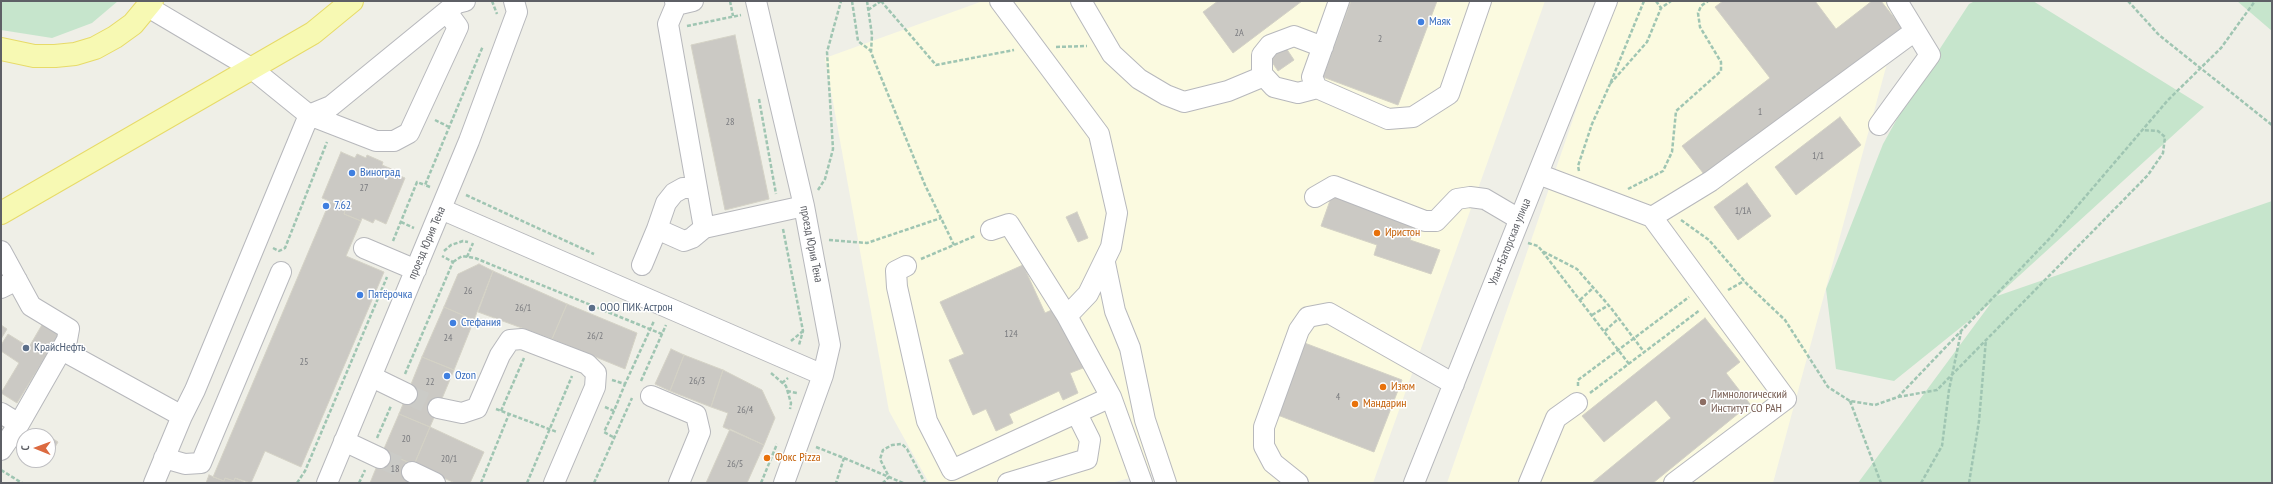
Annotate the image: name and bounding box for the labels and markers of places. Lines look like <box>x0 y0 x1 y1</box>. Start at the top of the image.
place label: Маяк <box>1429 15 1451 29</box>
marker: Маяк <box>1416 17 1426 27</box>
place label: Виноград <box>360 166 400 180</box>
marker: Виноград <box>347 168 357 178</box>
place label: 7.62 <box>334 199 351 213</box>
marker: 7.62 <box>321 201 331 211</box>
place label: Иристон <box>1385 226 1420 240</box>
marker: Иристон <box>1372 228 1382 238</box>
place label: Пятёрочка <box>368 288 412 302</box>
marker: Пятёрочка <box>355 290 365 300</box>
place label: ООО ПИК Астрон <box>600 301 673 315</box>
marker: ООО ПИК Астрон <box>587 303 597 313</box>
place label: Стефания <box>461 316 501 330</box>
marker: Стефания <box>448 318 458 328</box>
place label: КрайсНефть <box>34 341 86 355</box>
marker: КрайсНефть <box>21 343 31 353</box>
place label: Ozon <box>455 369 476 383</box>
marker: Ozon <box>442 371 452 381</box>
place label: Изюм <box>1391 380 1415 394</box>
marker: Изюм <box>1378 382 1388 392</box>
place label: Лимнологический Институт СО РАН <box>1711 388 1787 416</box>
place label: Мандарин <box>1363 397 1406 411</box>
marker: Лимнологический Институт СО РАН <box>1698 397 1708 407</box>
marker: Мандарин <box>1350 399 1360 409</box>
place label: Фокс Pizza <box>775 451 821 465</box>
marker: Фокс Pizza <box>762 453 772 463</box>

